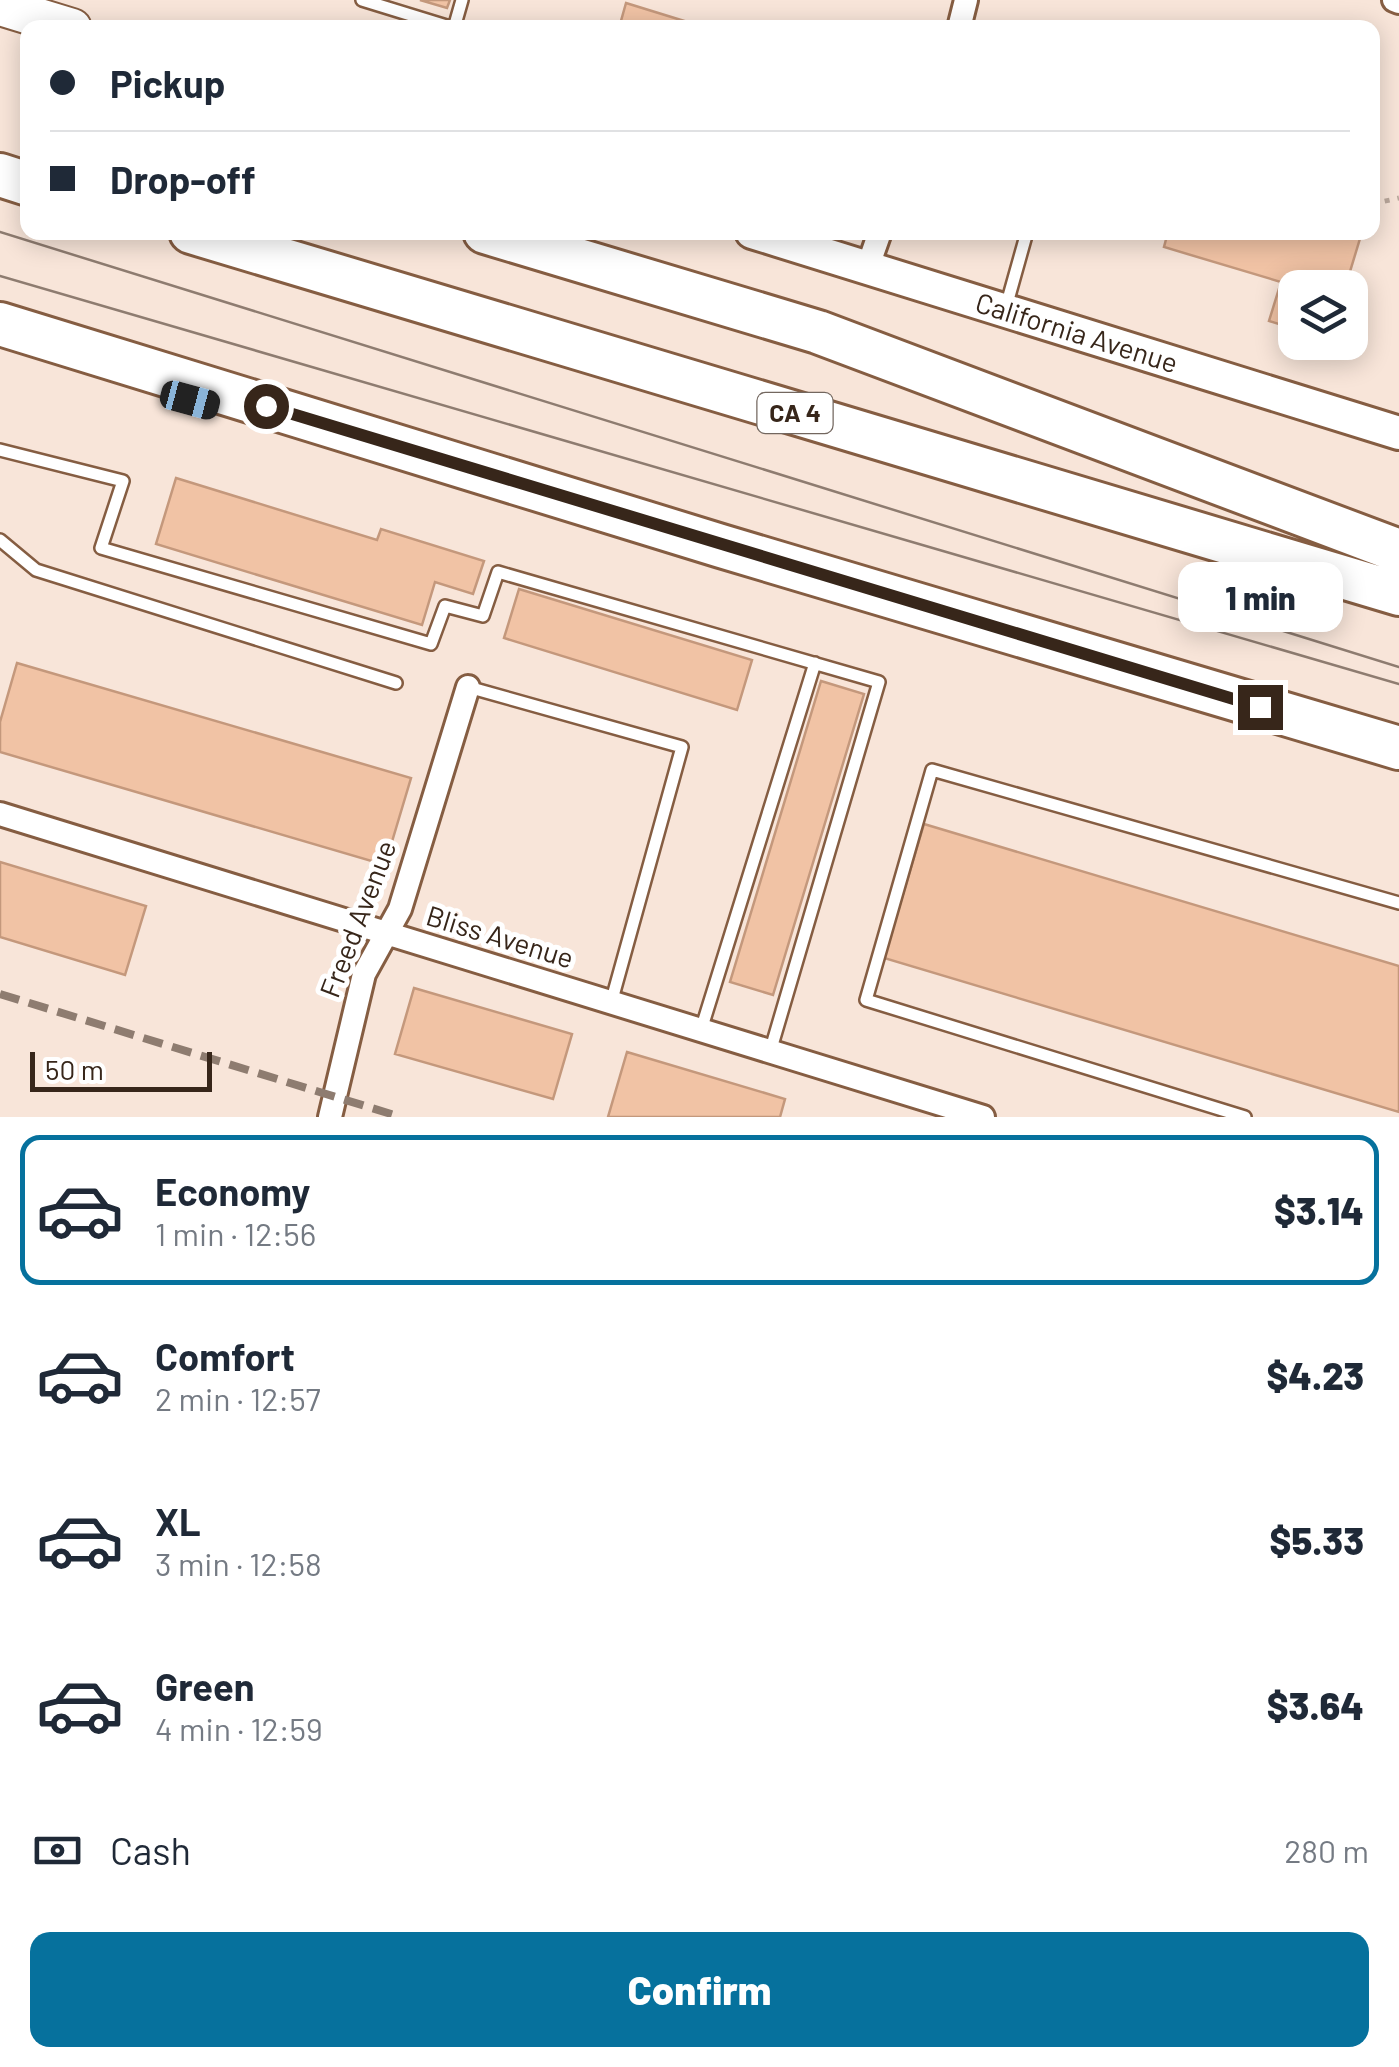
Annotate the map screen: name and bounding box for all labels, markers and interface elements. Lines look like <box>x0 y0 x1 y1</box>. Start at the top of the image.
text: Pickup <box>110 60 225 106</box>
text: Drop-off <box>110 156 256 202</box>
map controls <box>1278 270 1368 360</box>
button: layers <box>1278 270 1368 360</box>
street label: California Avenue <box>972 285 1182 379</box>
car <box>157 378 223 422</box>
route start <box>244 384 289 429</box>
road number: CA 4 <box>758 393 832 433</box>
callout: 1 min <box>1178 562 1342 632</box>
text: 1 min <box>1225 578 1296 616</box>
route end <box>1238 685 1283 730</box>
street label: Freed Avenue <box>312 835 403 1002</box>
street label: Bliss Avenue <box>423 898 578 975</box>
scale bar <box>30 1047 212 1092</box>
text: 50 m <box>45 1052 104 1086</box>
icon: car <box>35 1165 125 1255</box>
text: Economy <box>155 1168 310 1214</box>
text: $3.14 <box>1274 1187 1364 1233</box>
text: 1 min · 12:56 <box>155 1214 316 1252</box>
icon: car <box>35 1330 125 1420</box>
text: Comfort <box>155 1333 295 1379</box>
text: $4.23 <box>1266 1352 1364 1398</box>
text: 2 min · 12:57 <box>155 1379 321 1417</box>
icon: car <box>35 1495 125 1585</box>
text: XL <box>155 1498 201 1544</box>
text: $5.33 <box>1270 1517 1364 1563</box>
text: 3 min · 12:58 <box>155 1544 322 1582</box>
icon: car <box>35 1660 125 1750</box>
text: Green <box>155 1663 255 1709</box>
text: $3.64 <box>1267 1682 1364 1728</box>
text: 4 min · 12:59 <box>155 1709 323 1747</box>
icon: cash <box>30 1823 85 1878</box>
text: Cash <box>110 1827 191 1873</box>
text: 280 m <box>1284 1831 1369 1869</box>
button: Confirm <box>30 1932 1369 2047</box>

